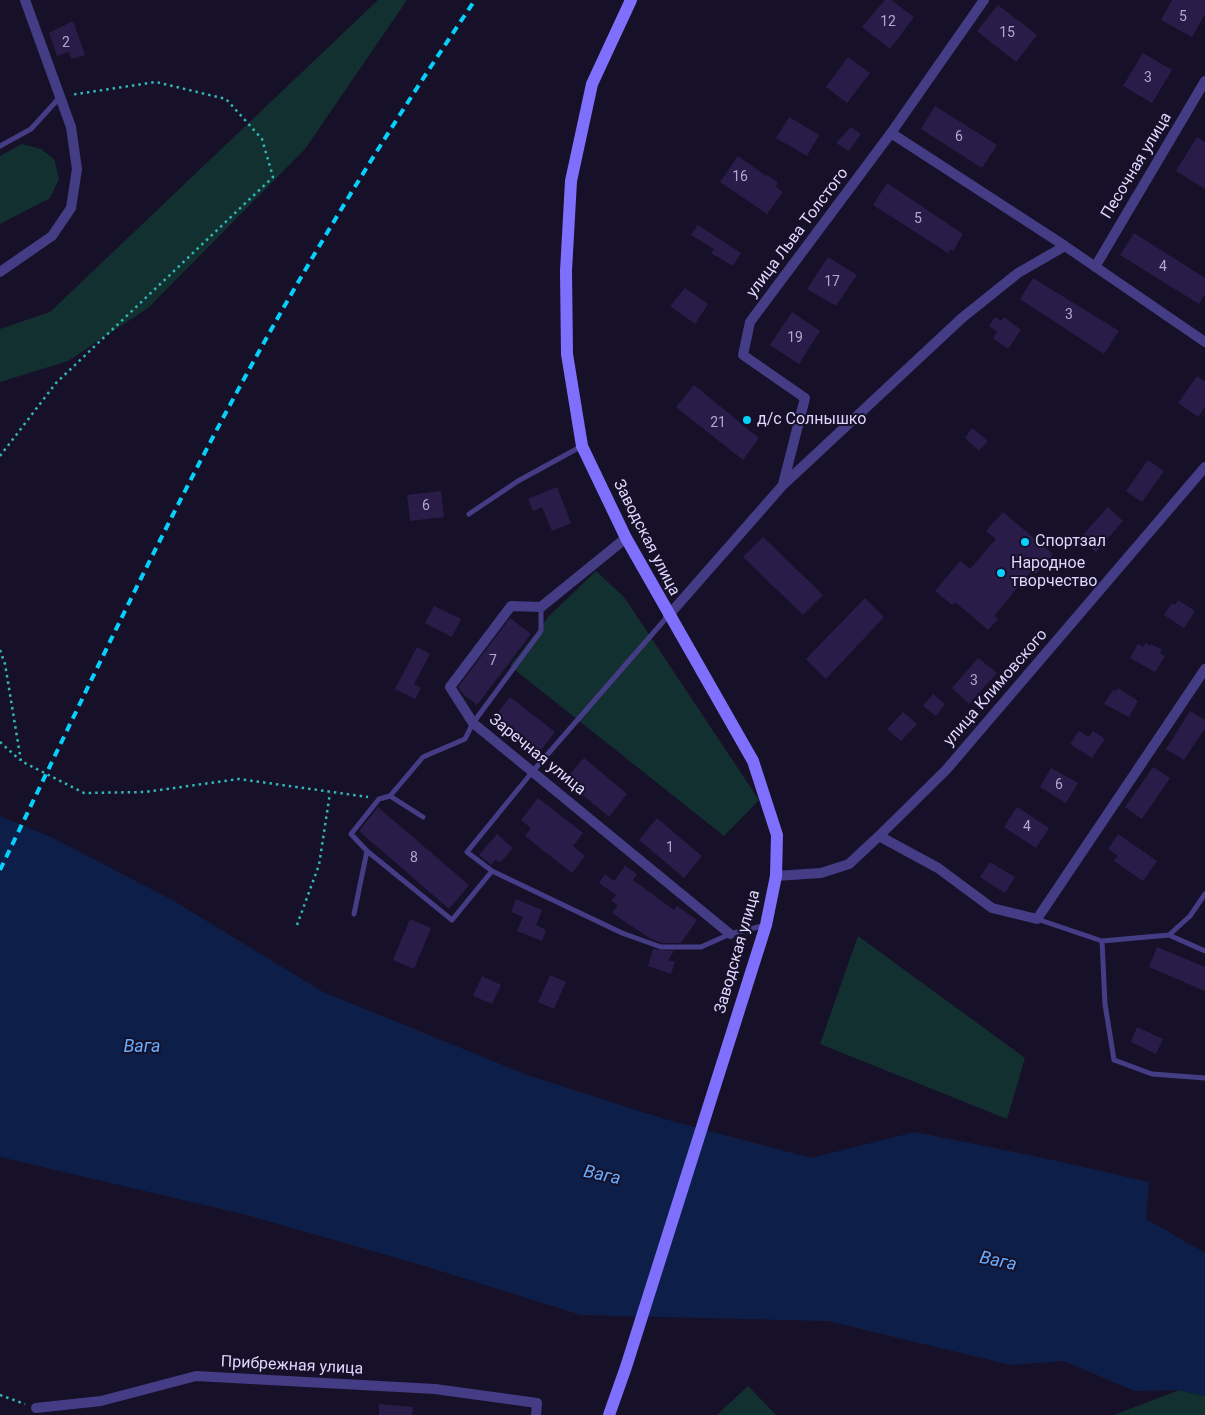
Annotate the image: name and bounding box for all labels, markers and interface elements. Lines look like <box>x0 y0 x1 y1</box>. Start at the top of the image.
house number: 5 <box>1179 9 1187 25</box>
house number: 12 <box>880 14 896 30</box>
house number: 15 <box>999 25 1015 41</box>
house number: 2 <box>62 35 70 51</box>
house number: 3 <box>1144 70 1152 86</box>
street label: Песочная улица <box>1098 109 1176 223</box>
house number: 6 <box>955 129 963 145</box>
street label: улица Льва Толстого <box>743 164 853 302</box>
house number: 16 <box>732 169 748 185</box>
house number: 5 <box>914 211 922 227</box>
house number: 4 <box>1159 259 1167 275</box>
house number: 17 <box>824 274 840 290</box>
house number: 3 <box>1065 307 1073 323</box>
house number: 19 <box>787 330 803 346</box>
place label: д/с Солнышко <box>757 410 866 430</box>
marker: д/с Солнышко <box>741 414 753 426</box>
house number: 21 <box>710 415 726 431</box>
street label: Заводская улица <box>608 477 684 599</box>
house number: 6 <box>422 498 430 514</box>
place label: Спортзал <box>1035 532 1106 552</box>
marker: Спортзал <box>1019 536 1031 548</box>
place label: Народное творчество <box>1011 554 1097 592</box>
marker: Народное творчество <box>995 567 1007 579</box>
street label: улица Климовского <box>940 626 1052 750</box>
house number: 7 <box>489 653 497 669</box>
house number: 3 <box>970 673 978 689</box>
street label: Заречная улица <box>485 710 589 800</box>
house number: 6 <box>1055 777 1063 793</box>
house number: 4 <box>1023 819 1031 835</box>
house number: 1 <box>666 840 674 856</box>
house number: 8 <box>410 850 418 866</box>
street label: Заводская улица <box>711 888 765 1016</box>
water label: Вага <box>123 1036 161 1058</box>
water label: Вага <box>582 1162 622 1190</box>
water label: Вага <box>978 1248 1018 1276</box>
street label: Прибрежная улица <box>220 1353 364 1379</box>

